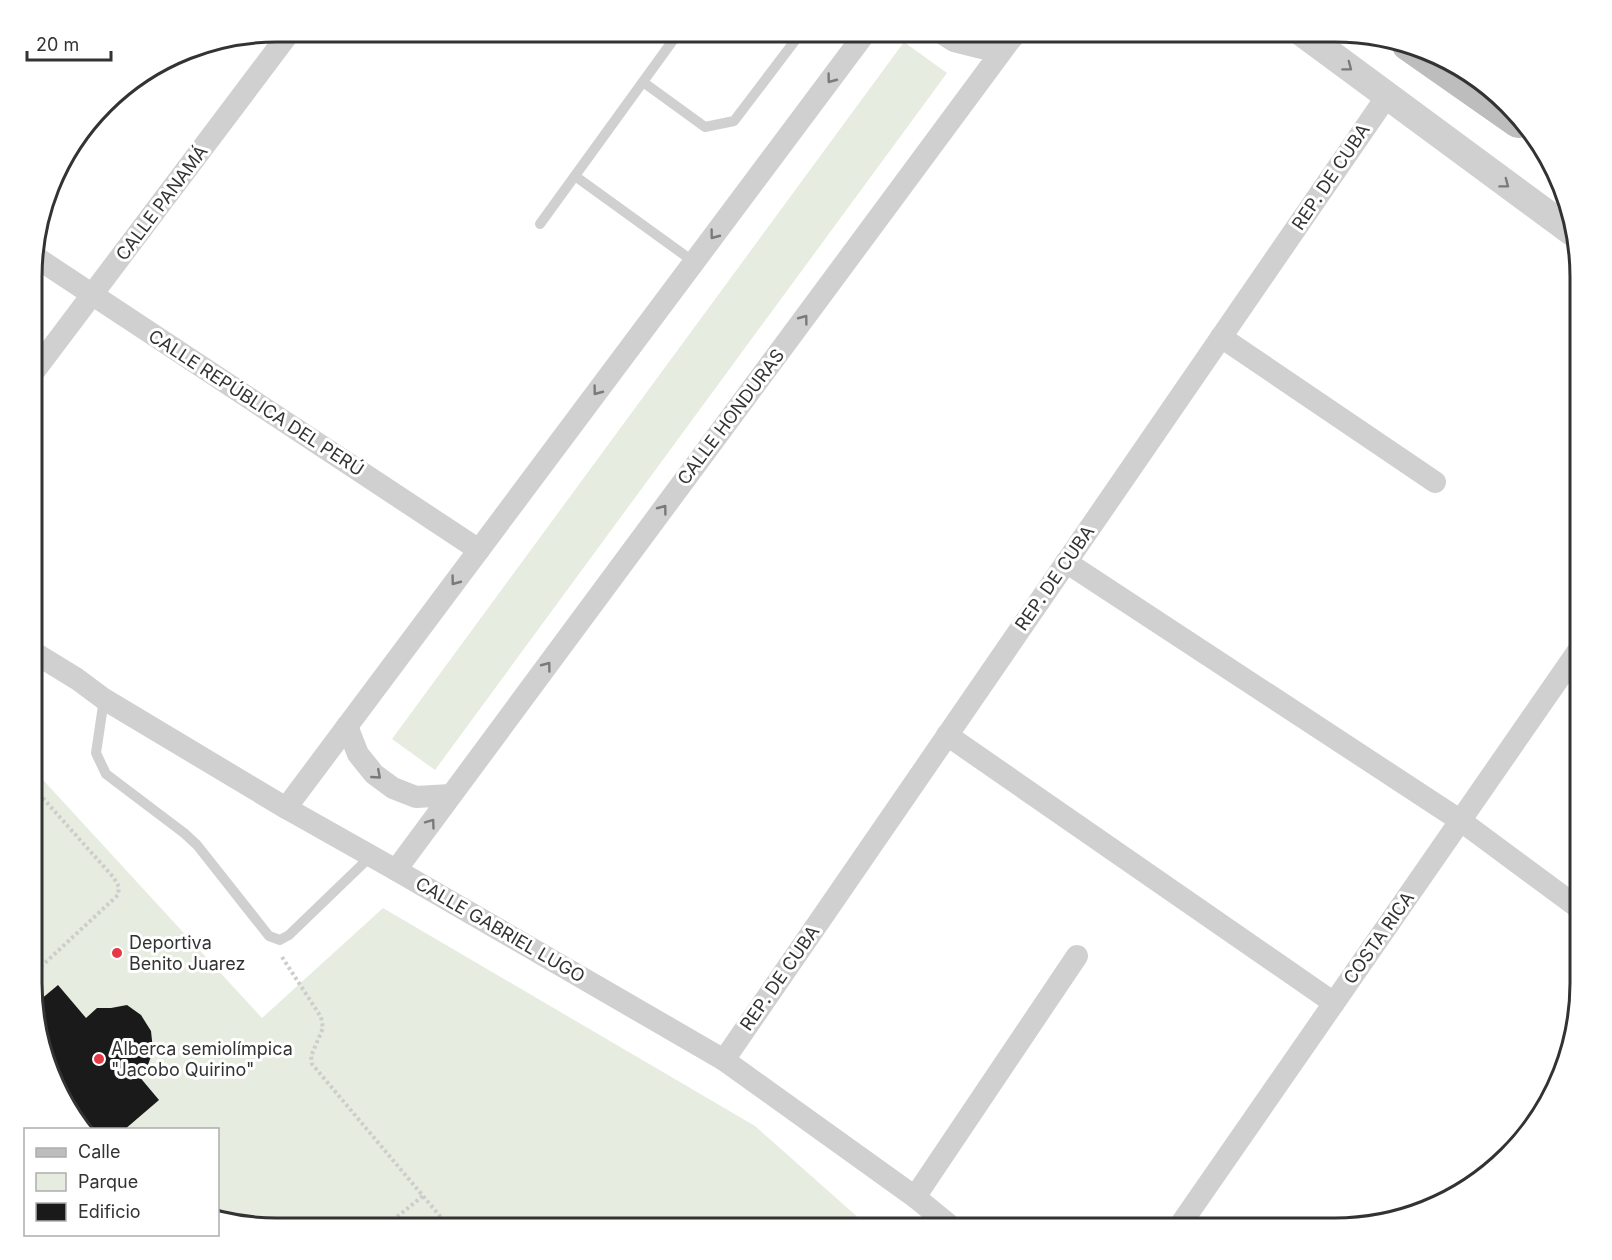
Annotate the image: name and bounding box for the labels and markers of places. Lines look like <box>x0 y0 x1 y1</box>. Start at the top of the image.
place label: Deportiva Benito Juarez <box>129 932 246 974</box>
marker: Deportiva Benito Juarez <box>110 946 124 960</box>
place label: Alberca semiolímpica "Jacobo Quirino" <box>111 1038 293 1080</box>
marker: Alberca semiolímpica "Jacobo Quirino" <box>92 1052 106 1066</box>

